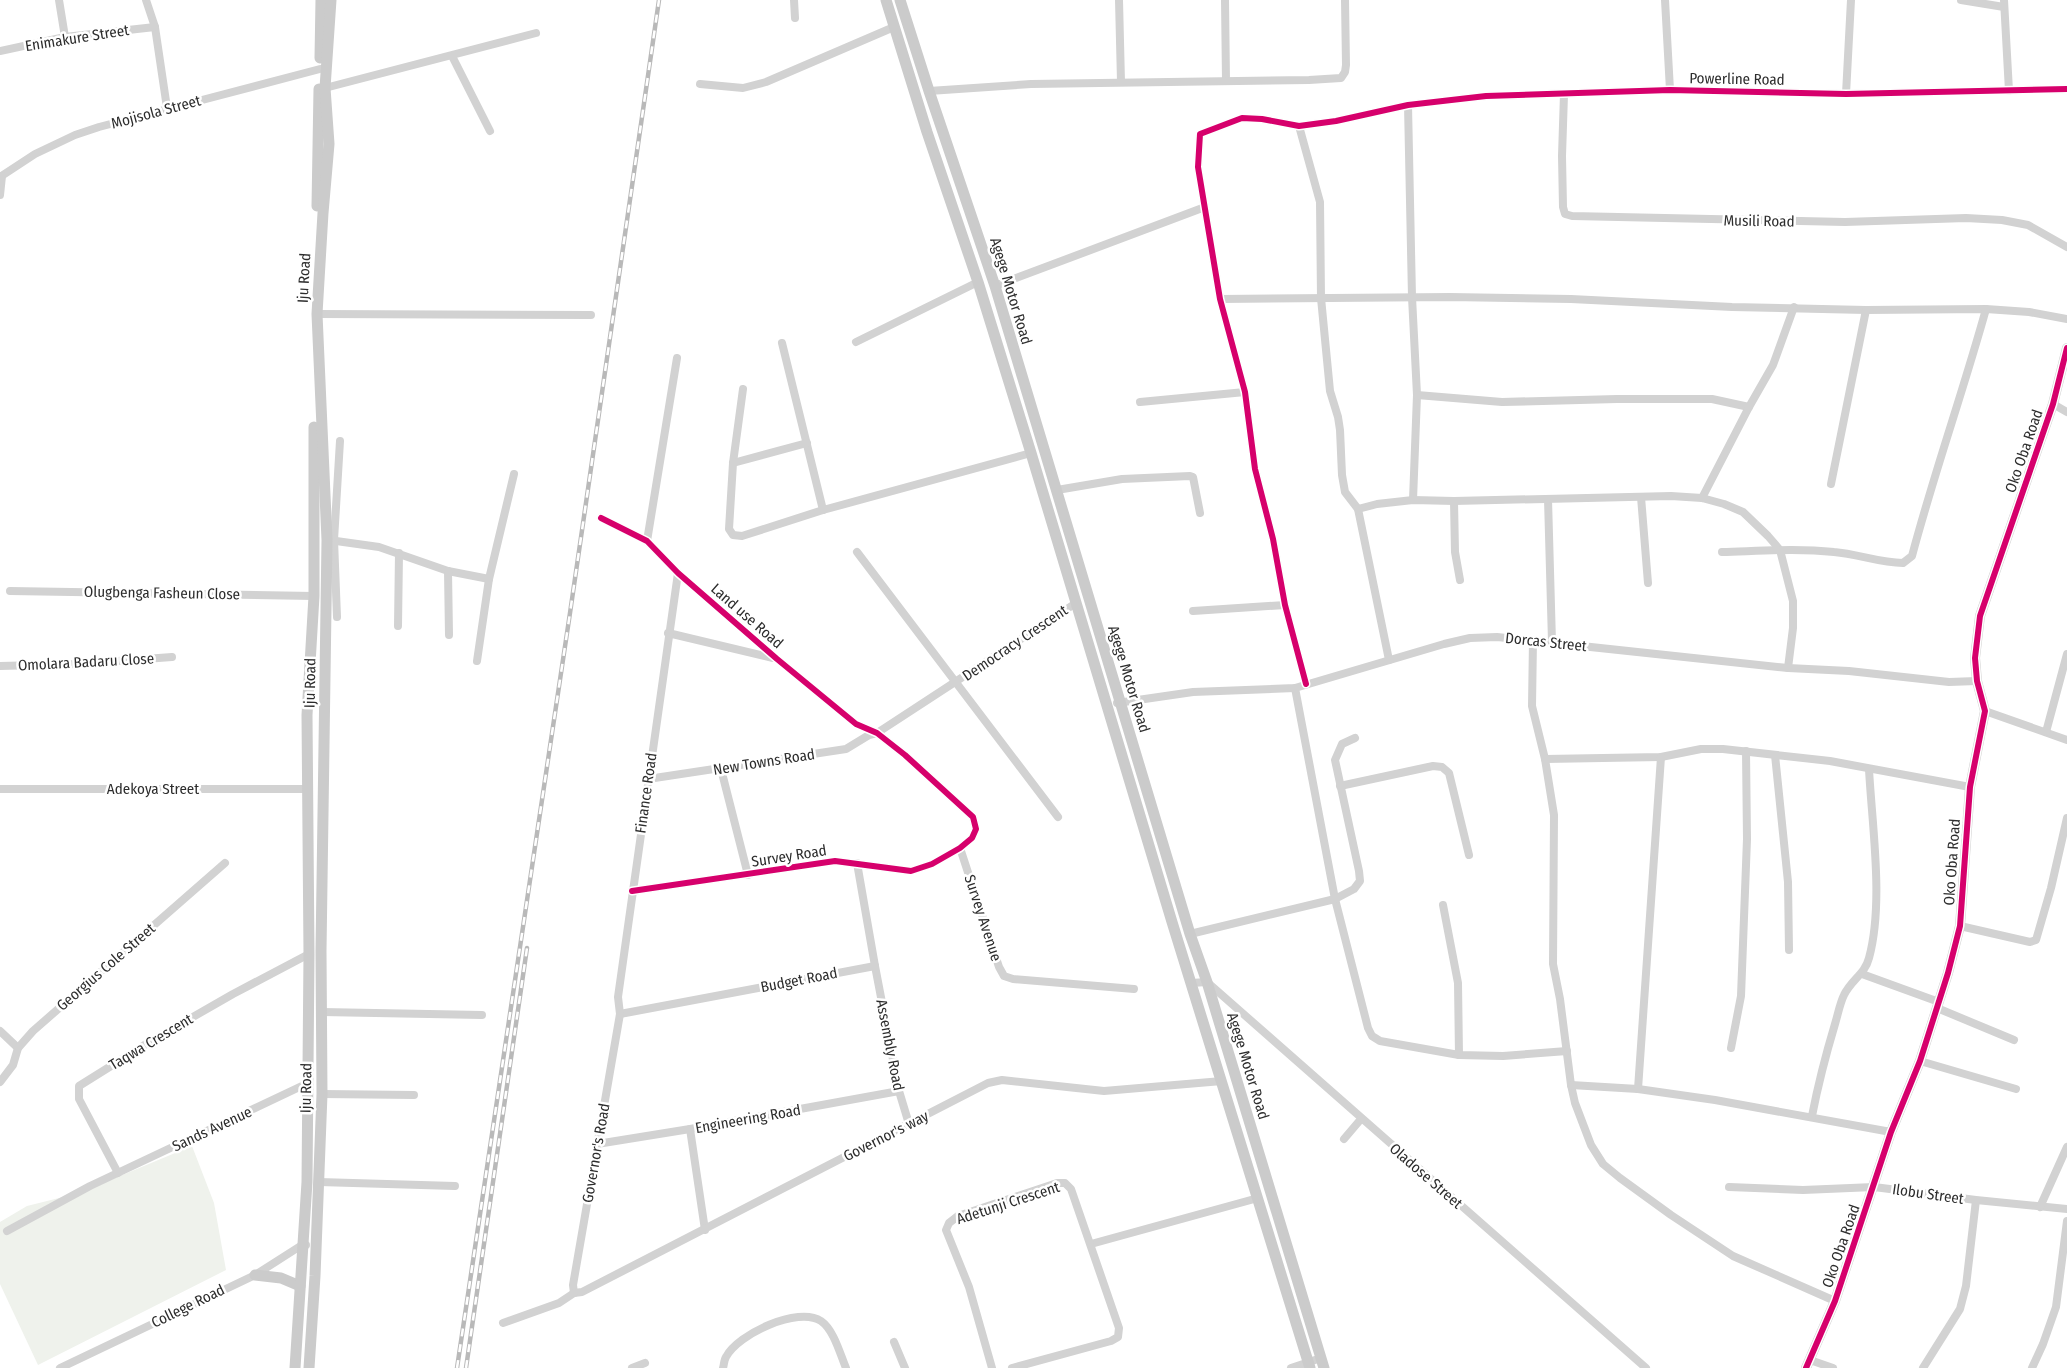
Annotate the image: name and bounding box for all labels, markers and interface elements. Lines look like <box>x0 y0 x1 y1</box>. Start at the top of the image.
street label: Enimakure Street <box>24 21 130 55</box>
street label: Powerline Road <box>1689 69 1785 89</box>
street label: Mojisola Street <box>109 91 203 133</box>
street label: Musili Road <box>1723 211 1795 231</box>
street label: Agege Motor Road <box>986 235 1036 347</box>
street label: Iju Road <box>294 252 314 304</box>
street label: Oko Oba Road <box>2001 407 2047 495</box>
street label: Land use Road <box>707 580 787 652</box>
street label: Olugbenga Fasheun Close <box>84 583 240 603</box>
street label: Democracy Crescent <box>959 601 1071 685</box>
street label: Agege Motor Road <box>1104 623 1154 735</box>
street label: Dorcas Street <box>1504 629 1588 655</box>
street label: Omolara Badaru Close <box>17 649 155 675</box>
street label: Iju Road <box>301 658 319 708</box>
street label: New Towns Road <box>712 745 816 779</box>
street label: Finance Road <box>631 752 661 834</box>
street label: Adekoya Street <box>107 780 199 798</box>
street label: Oko Oba Road <box>1940 818 1964 906</box>
street label: Survey Road <box>750 841 828 871</box>
street label: Survey Avenue <box>961 873 1005 963</box>
street label: Georgius Cole Street <box>53 919 159 1015</box>
street label: Budget Road <box>759 964 839 996</box>
street label: Assembly Road <box>872 998 908 1092</box>
street label: Taqwa Crescent <box>106 1010 196 1074</box>
street label: Agege Motor Road <box>1223 1010 1273 1122</box>
street label: Iju Road <box>297 1063 315 1113</box>
street label: Engineering Road <box>694 1101 802 1137</box>
street label: Governor's Road <box>578 1102 614 1204</box>
street label: Sands Avenue <box>169 1103 255 1155</box>
street label: Governor's way <box>840 1107 932 1165</box>
street label: Oladose Street <box>1386 1139 1466 1213</box>
street label: Adetunji Crescent <box>954 1178 1062 1228</box>
street label: Ilobu Street <box>1891 1180 1965 1208</box>
street label: Oko Oba Road <box>1818 1202 1864 1290</box>
street label: College Road <box>148 1281 228 1331</box>

